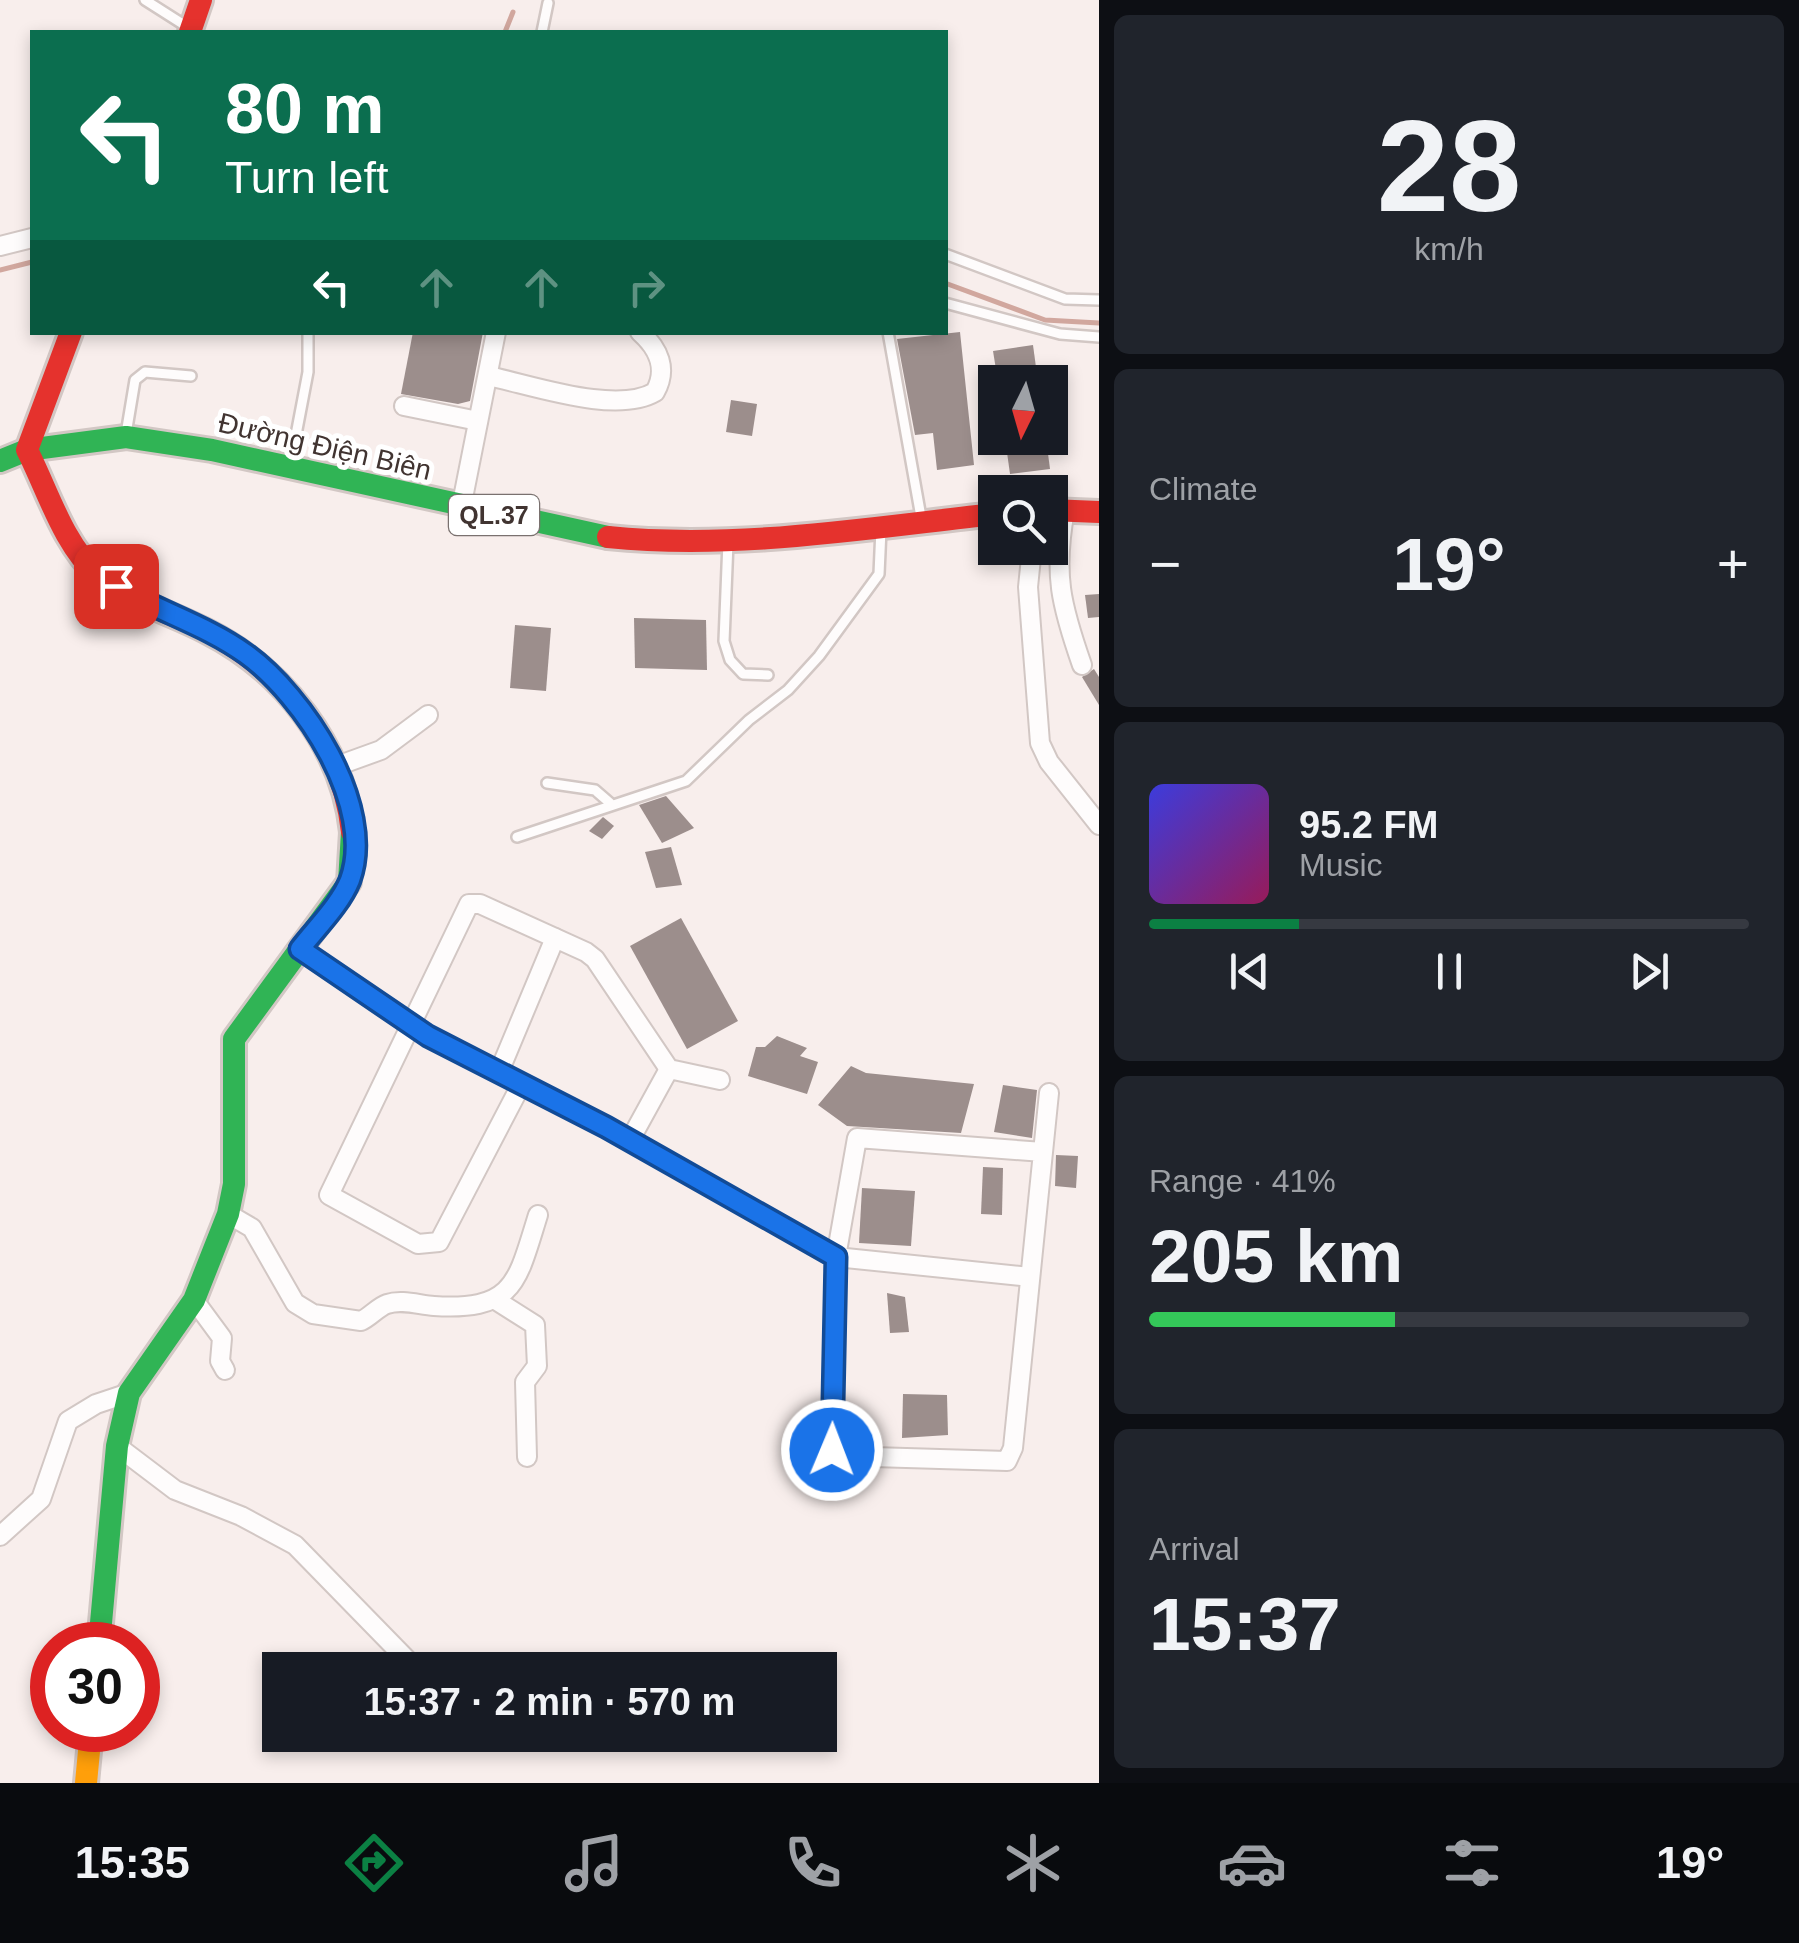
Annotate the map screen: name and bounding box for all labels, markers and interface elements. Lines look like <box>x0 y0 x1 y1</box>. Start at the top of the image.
icon: left <box>60 70 190 200</box>
text: 80 m <box>225 70 385 148</box>
text: 28 <box>1377 93 1521 239</box>
text: Turn left <box>225 152 388 203</box>
text: km/h <box>1414 231 1484 267</box>
icon: left <box>304 260 359 315</box>
icon: ahead <box>409 260 464 315</box>
icon: ahead <box>514 260 569 315</box>
icon: right <box>619 260 674 315</box>
north arrow <box>978 365 1068 455</box>
map controls <box>978 365 1068 565</box>
street label: Đường Điện Biên <box>215 407 434 486</box>
text: Climate <box>1149 471 1257 507</box>
button: search <box>978 475 1068 565</box>
road number: QL.37 <box>449 495 539 535</box>
text: 19° <box>1392 522 1506 606</box>
text: − <box>1149 533 1181 595</box>
text: + <box>1717 533 1749 595</box>
pin <box>74 544 159 629</box>
icon: arrive <box>89 559 144 614</box>
text: 95.2 FM <box>1299 804 1438 846</box>
text: Music <box>1299 847 1383 883</box>
icon: previous <box>1222 944 1277 999</box>
icon: pause <box>1422 944 1477 999</box>
icon: next <box>1622 944 1677 999</box>
text: Range · 41% <box>1149 1163 1336 1199</box>
text: 205 km <box>1149 1214 1403 1298</box>
position arrow <box>780 1398 884 1502</box>
text: Arrival <box>1149 1531 1240 1567</box>
text: 15:37 <box>1149 1582 1341 1666</box>
speed limit sign: 30 <box>30 1622 160 1752</box>
text: 15:37 · 2 min · 570 m <box>364 1681 735 1723</box>
icon: directions <box>339 1828 409 1898</box>
icon: music <box>559 1828 629 1898</box>
icon: phone <box>778 1828 848 1898</box>
icon: climate <box>998 1828 1068 1898</box>
icon: car <box>1217 1828 1287 1898</box>
icon: filters <box>1437 1828 1507 1898</box>
text: 15:35 <box>75 1837 190 1888</box>
text: 19° <box>1656 1837 1724 1888</box>

